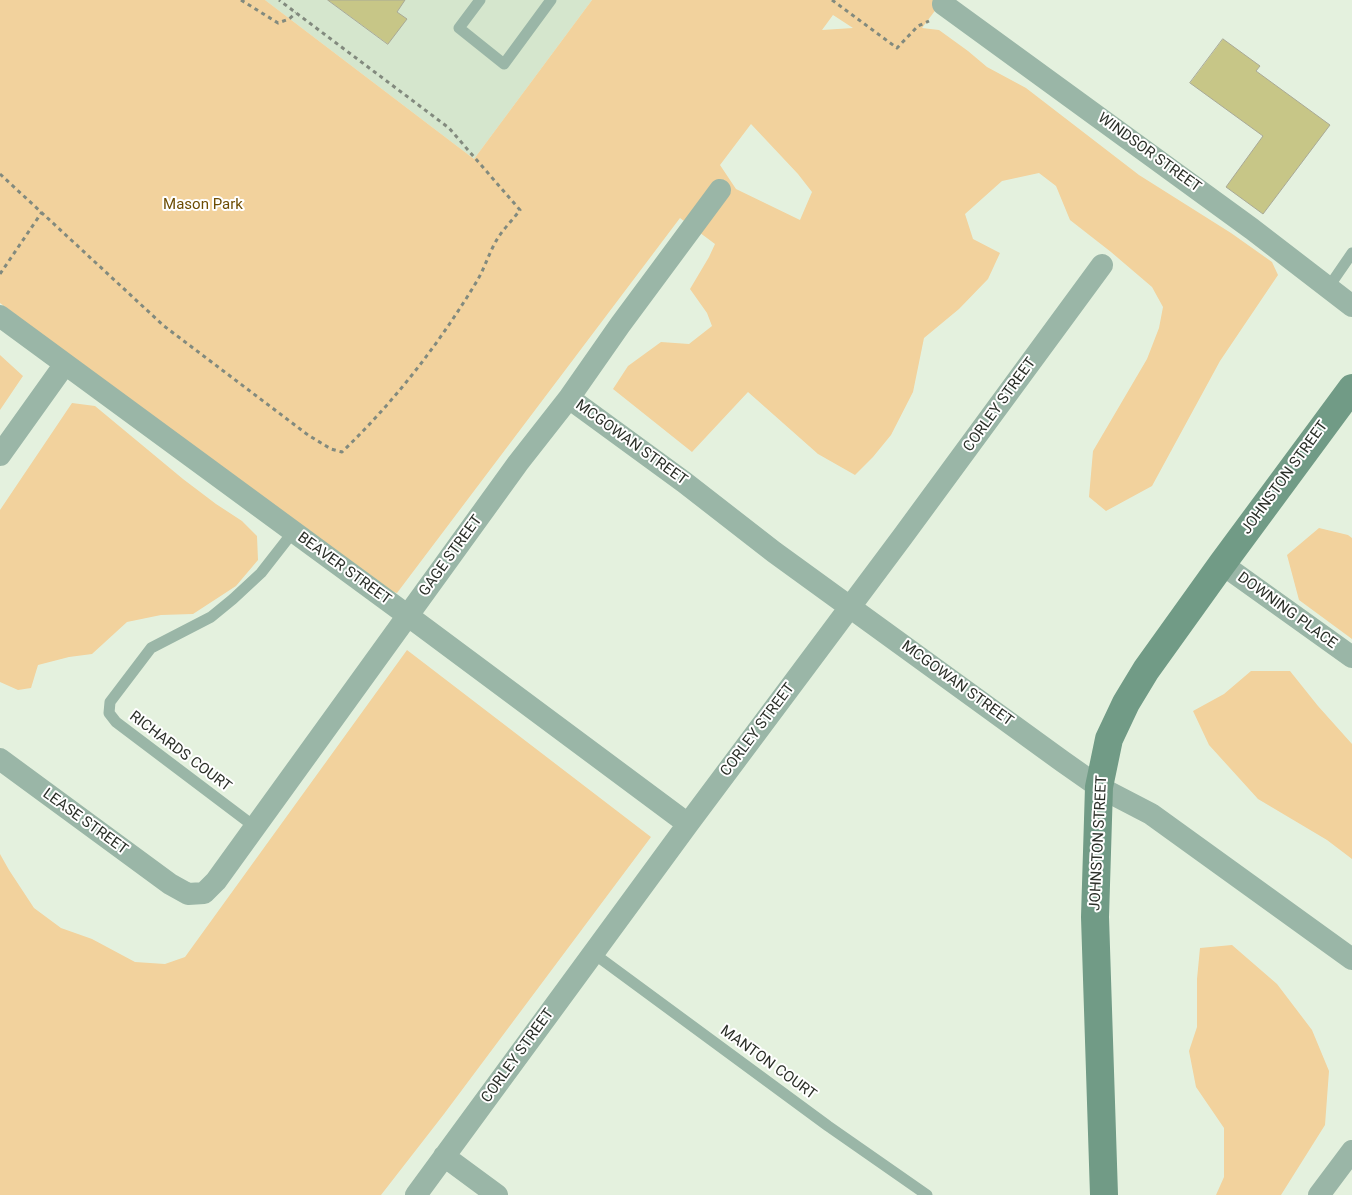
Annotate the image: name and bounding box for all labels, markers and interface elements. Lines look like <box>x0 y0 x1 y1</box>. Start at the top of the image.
street label: WINDSOR STREET <box>1094 109 1204 197</box>
park label: Mason Park <box>163 196 243 214</box>
street label: CORLEY STREET <box>960 354 1040 456</box>
street label: MCGOWAN STREET <box>572 396 690 490</box>
street label: JOHNSTON STREET <box>1238 418 1332 538</box>
street label: GAGE STREET <box>416 512 486 600</box>
street label: BEAVER STREET <box>294 529 394 609</box>
street label: DOWNING PLACE <box>1234 569 1340 653</box>
street label: MCGOWAN STREET <box>898 637 1016 731</box>
street label: CORLEY STREET <box>717 680 799 780</box>
street label: RICHARDS COURT <box>126 708 234 796</box>
street label: JOHNSTON STREET <box>1086 775 1112 911</box>
street label: LEASE STREET <box>39 785 131 859</box>
street label: CORLEY STREET <box>478 1005 558 1107</box>
street label: MANTON COURT <box>716 1022 820 1104</box>

